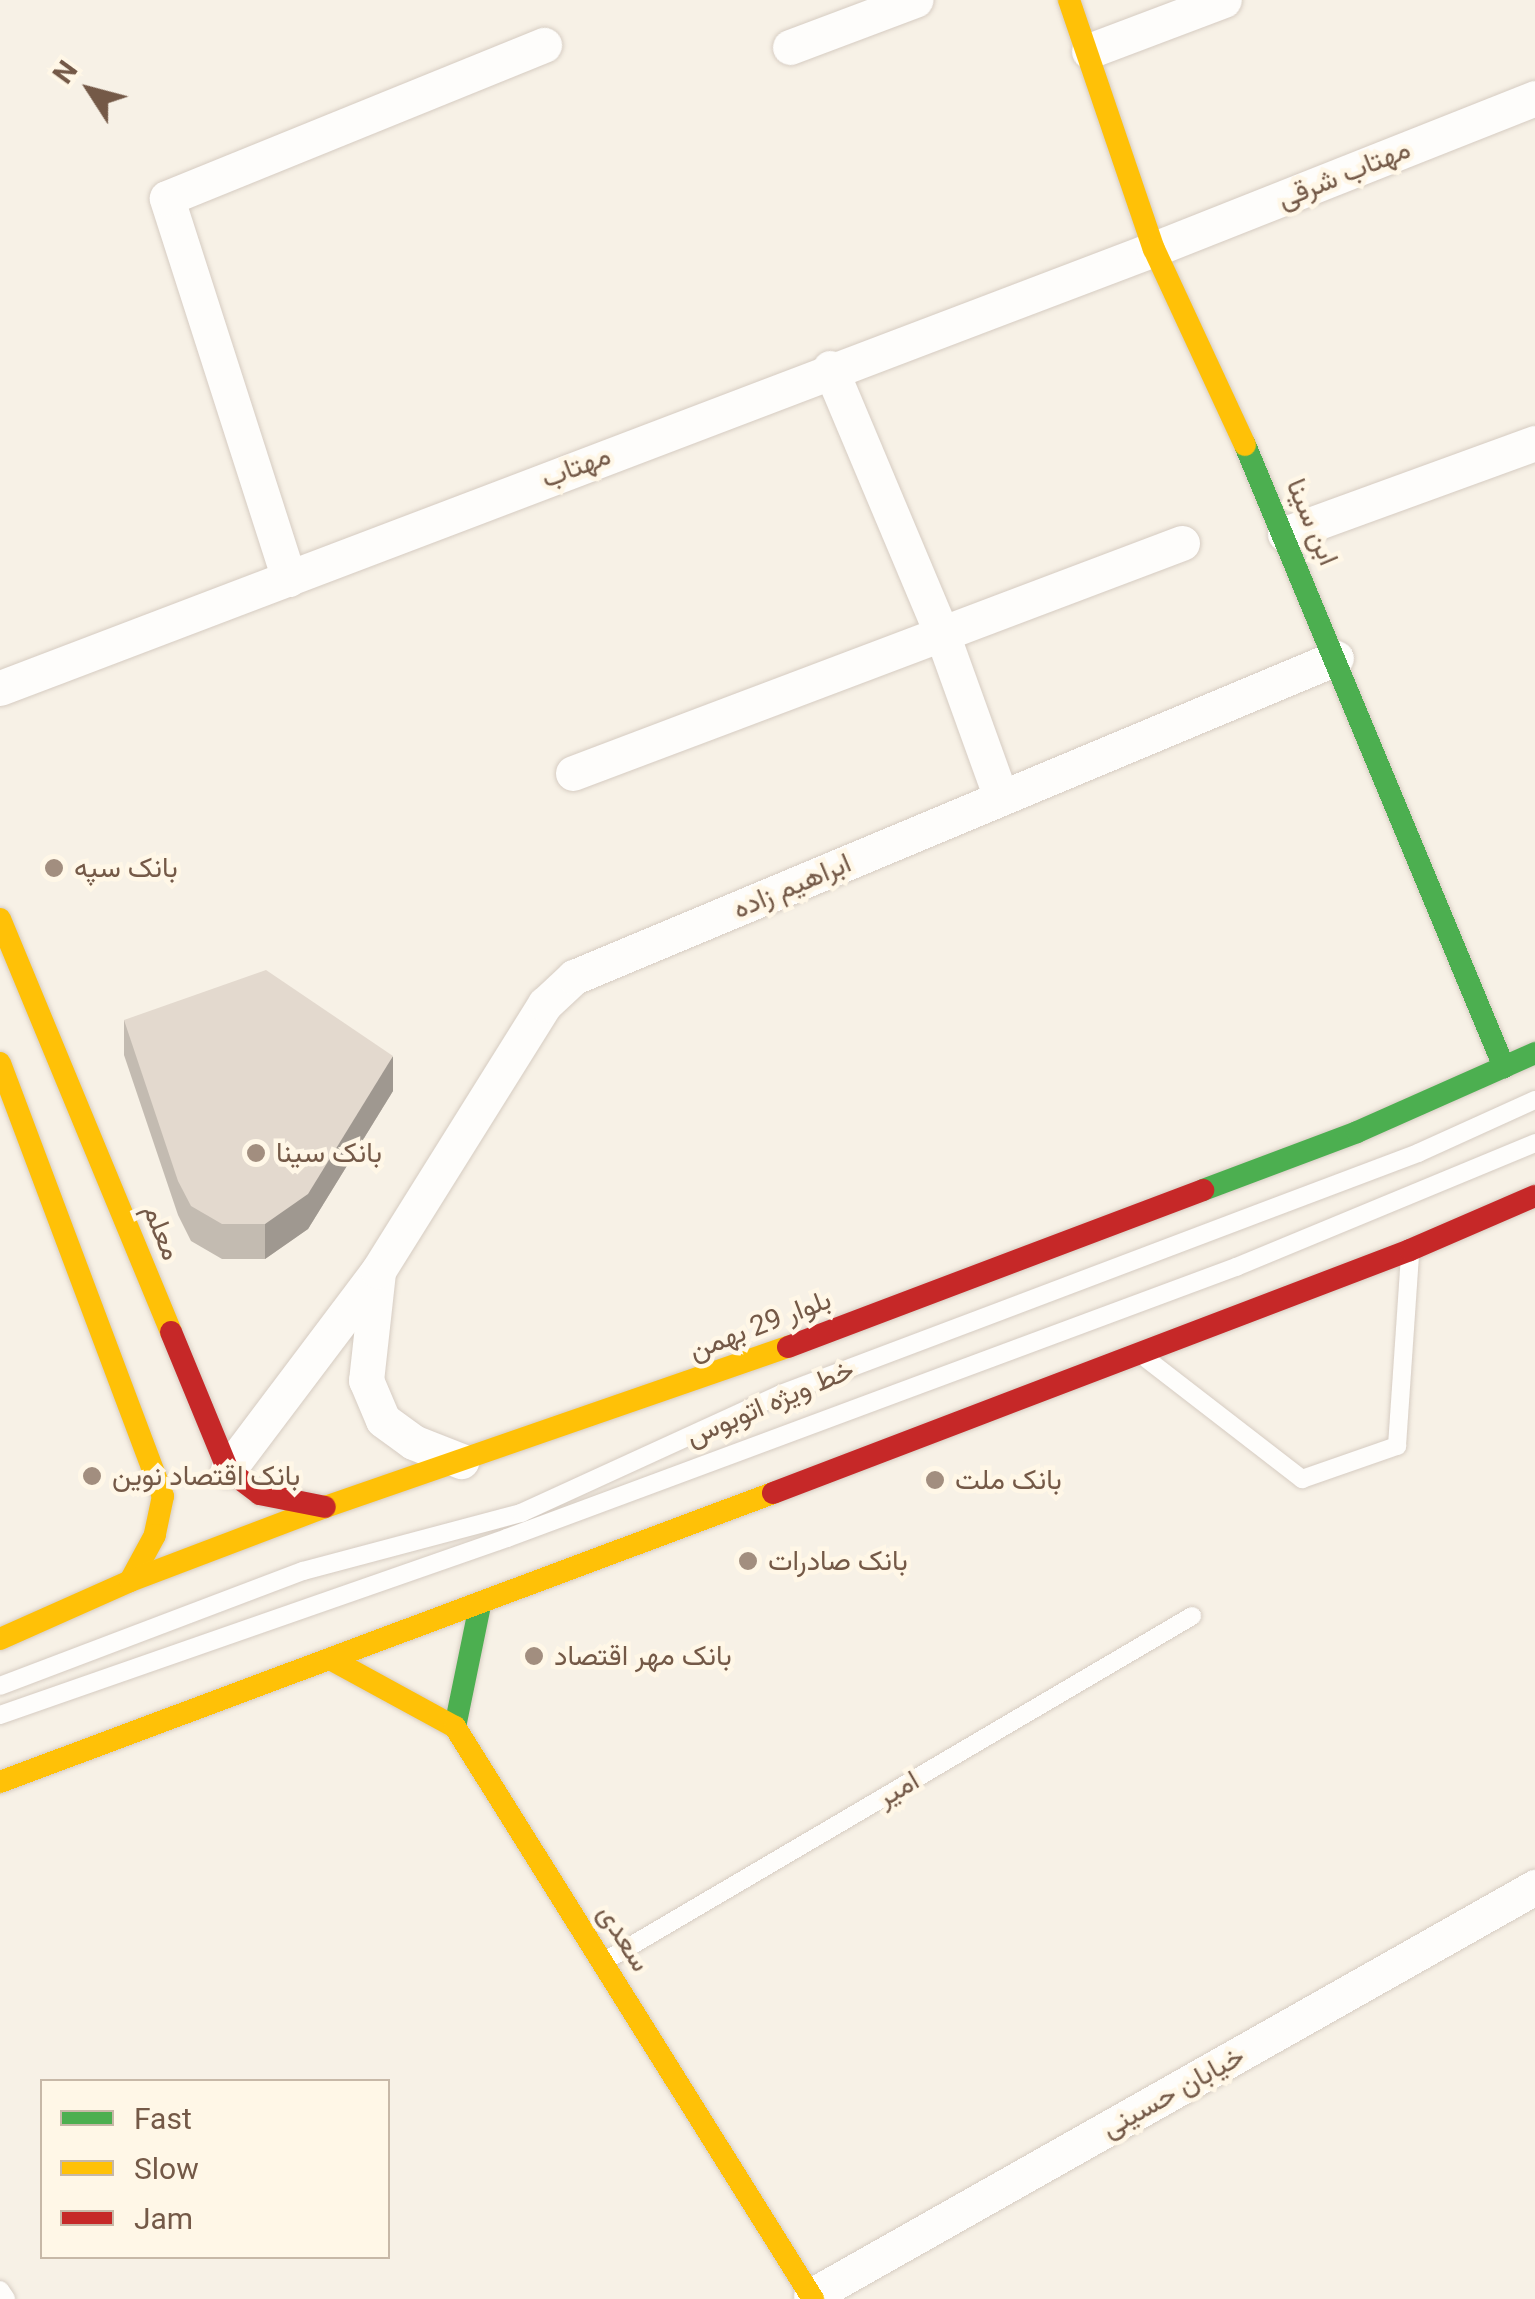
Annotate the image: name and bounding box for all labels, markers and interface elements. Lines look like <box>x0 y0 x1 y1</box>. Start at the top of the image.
north arrow <box>40 40 140 140</box>
text: N <box>46 54 84 90</box>
street label: مهتاب شرقی <box>1273 132 1415 216</box>
street label: مهتاب <box>537 439 615 495</box>
street label: ابن سینا <box>1279 474 1345 570</box>
street label: ابراهیم زاده <box>728 846 856 926</box>
place label: بانک سپه <box>74 851 178 885</box>
marker: بانک سپه <box>43 857 65 879</box>
place label: بانک سینا <box>276 1136 382 1170</box>
marker: بانک سینا <box>245 1142 267 1164</box>
street label: معلم <box>136 1199 188 1265</box>
street label: بلوار 29 بهمن <box>684 1283 836 1367</box>
street label: خط ویژه اتوبوس <box>681 1353 859 1453</box>
place label: بانک اقتصاد نوین <box>112 1459 300 1493</box>
place label: بانک ملت <box>955 1463 1062 1497</box>
marker: بانک اقتصاد نوین <box>81 1465 103 1487</box>
marker: بانک ملت <box>924 1469 946 1491</box>
place label: بانک صادرات <box>768 1544 908 1578</box>
marker: بانک صادرات <box>737 1550 759 1572</box>
place label: بانک مهر اقتصاد <box>554 1639 732 1673</box>
marker: بانک مهر اقتصاد <box>523 1645 545 1667</box>
street label: امیر <box>871 1764 925 1814</box>
street label: سعدی <box>590 1898 658 1978</box>
street label: خیابان حسینی <box>1096 2039 1250 2145</box>
legend <box>40 2079 390 2259</box>
text: Fast <box>134 2101 192 2136</box>
text: Slow <box>134 2151 199 2186</box>
text: Jam <box>134 2201 193 2236</box>

